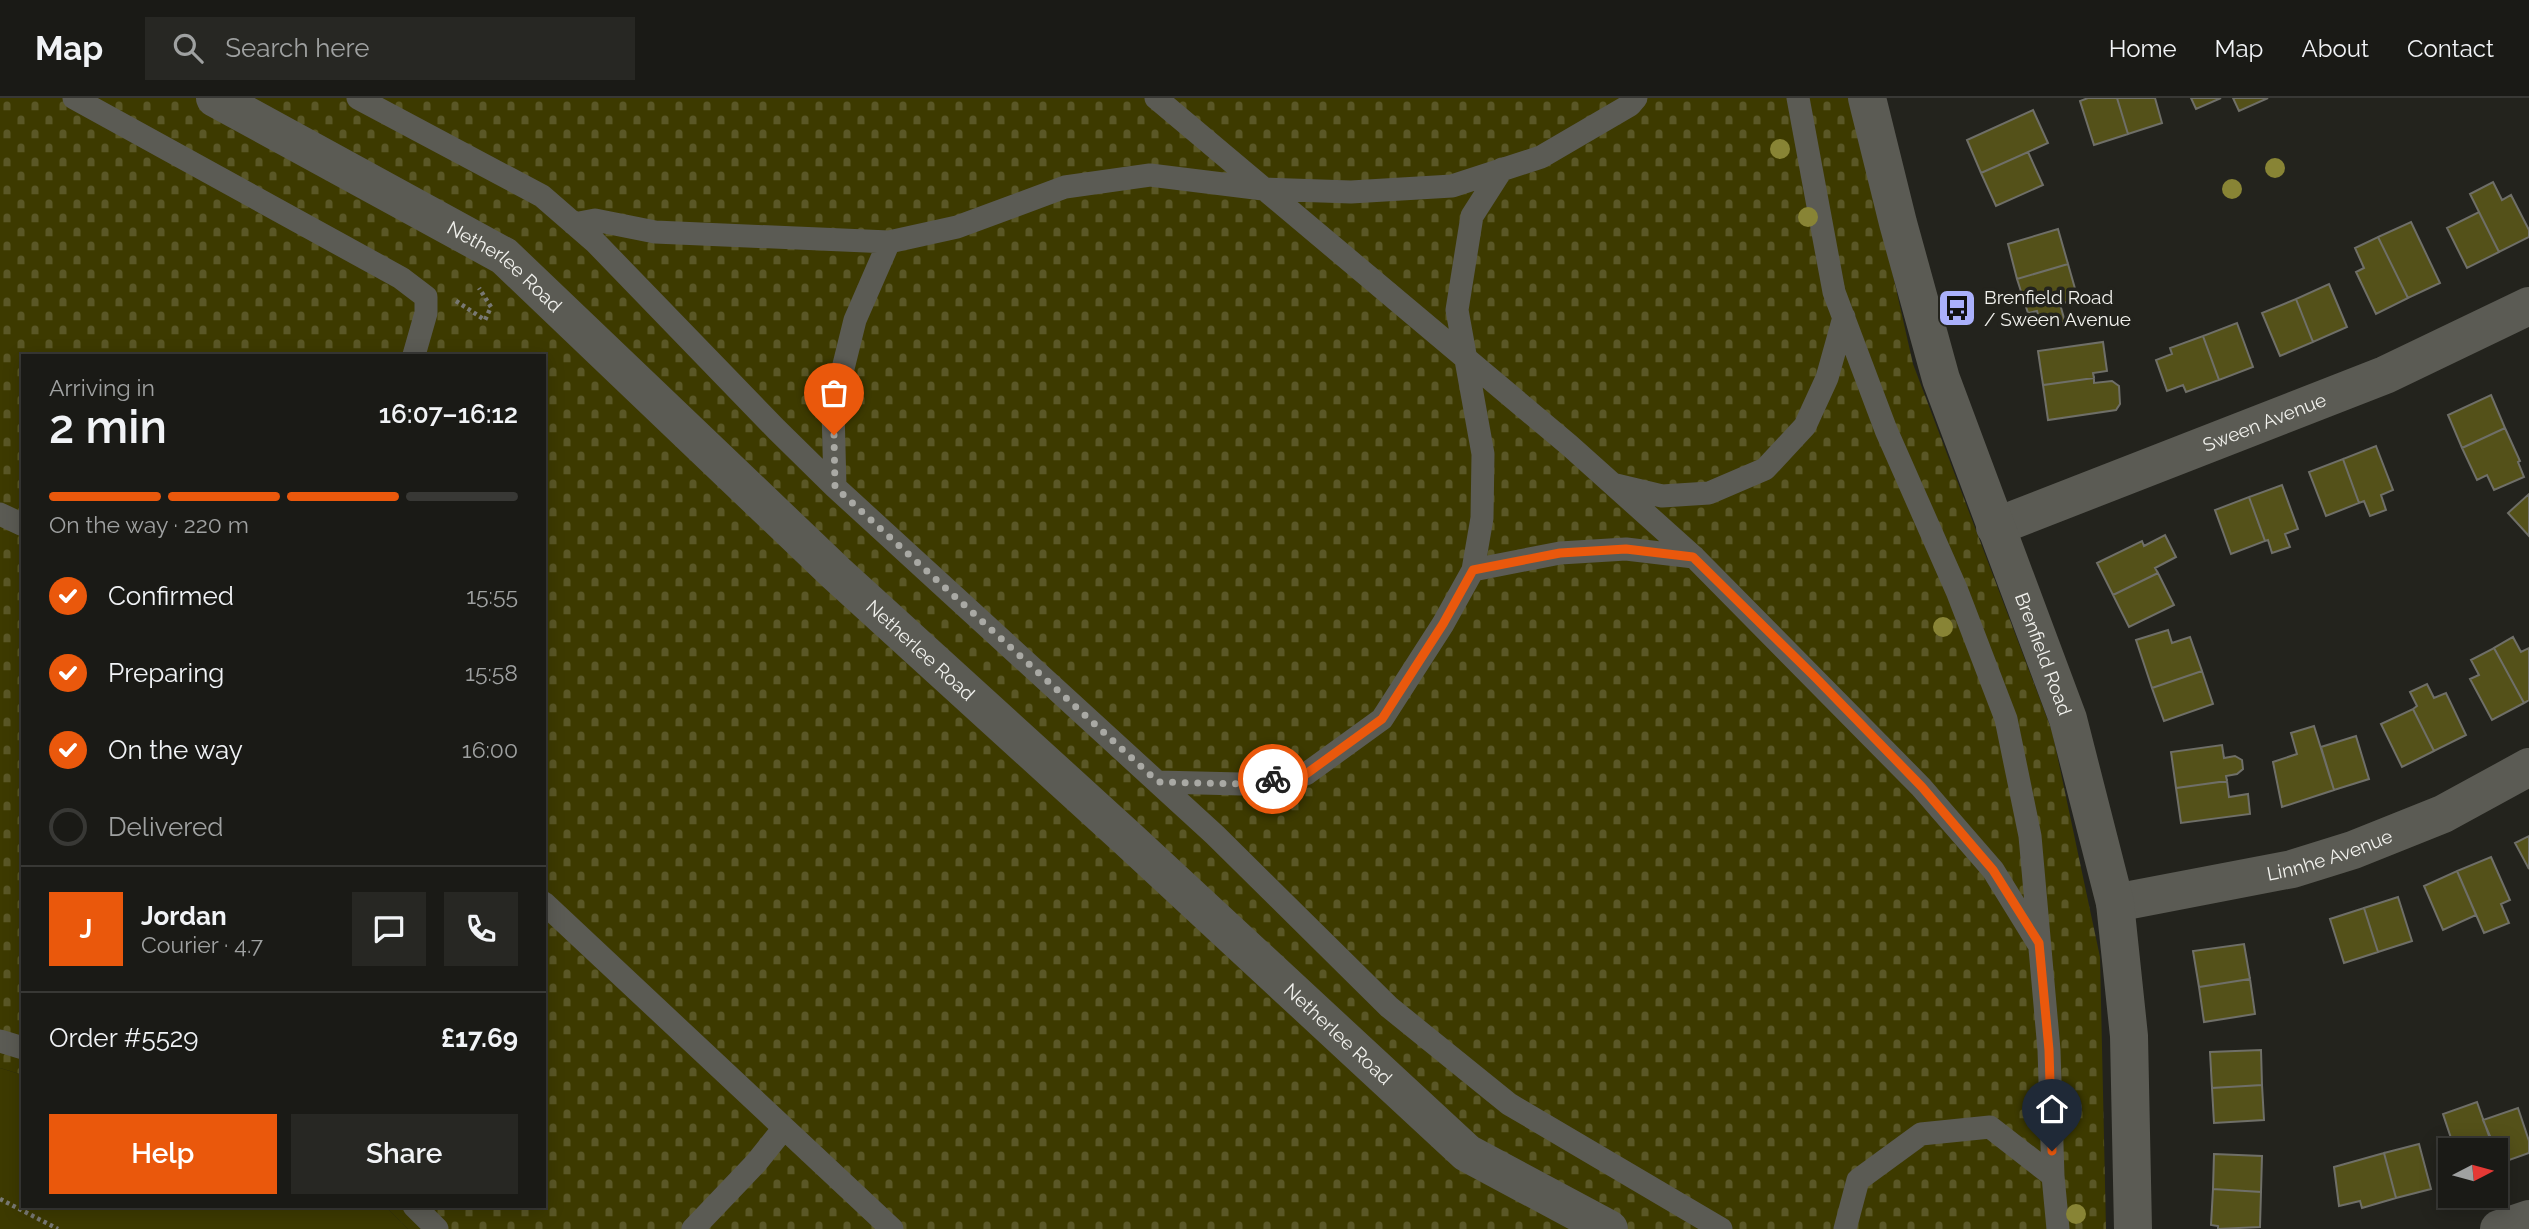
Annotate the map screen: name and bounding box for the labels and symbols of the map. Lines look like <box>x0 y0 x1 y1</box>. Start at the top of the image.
street label: Netherlee Road <box>444 216 567 316</box>
place label: Brenfield Road / Sween Avenue <box>1984 286 2131 330</box>
bus stop icon: Brenfield Road / Sween Avenue <box>1936 287 1978 329</box>
pin <box>804 363 864 435</box>
street label: Sween Avenue <box>2199 388 2329 456</box>
street label: Brenfield Road <box>2011 589 2077 718</box>
street label: Netherlee Road <box>862 595 979 705</box>
courier <box>1238 744 1308 814</box>
street label: Linnhe Avenue <box>2265 824 2395 885</box>
street label: Netherlee Road <box>1280 978 1397 1089</box>
pin <box>2022 1079 2082 1151</box>
north arrow <box>2438 1138 2508 1208</box>

